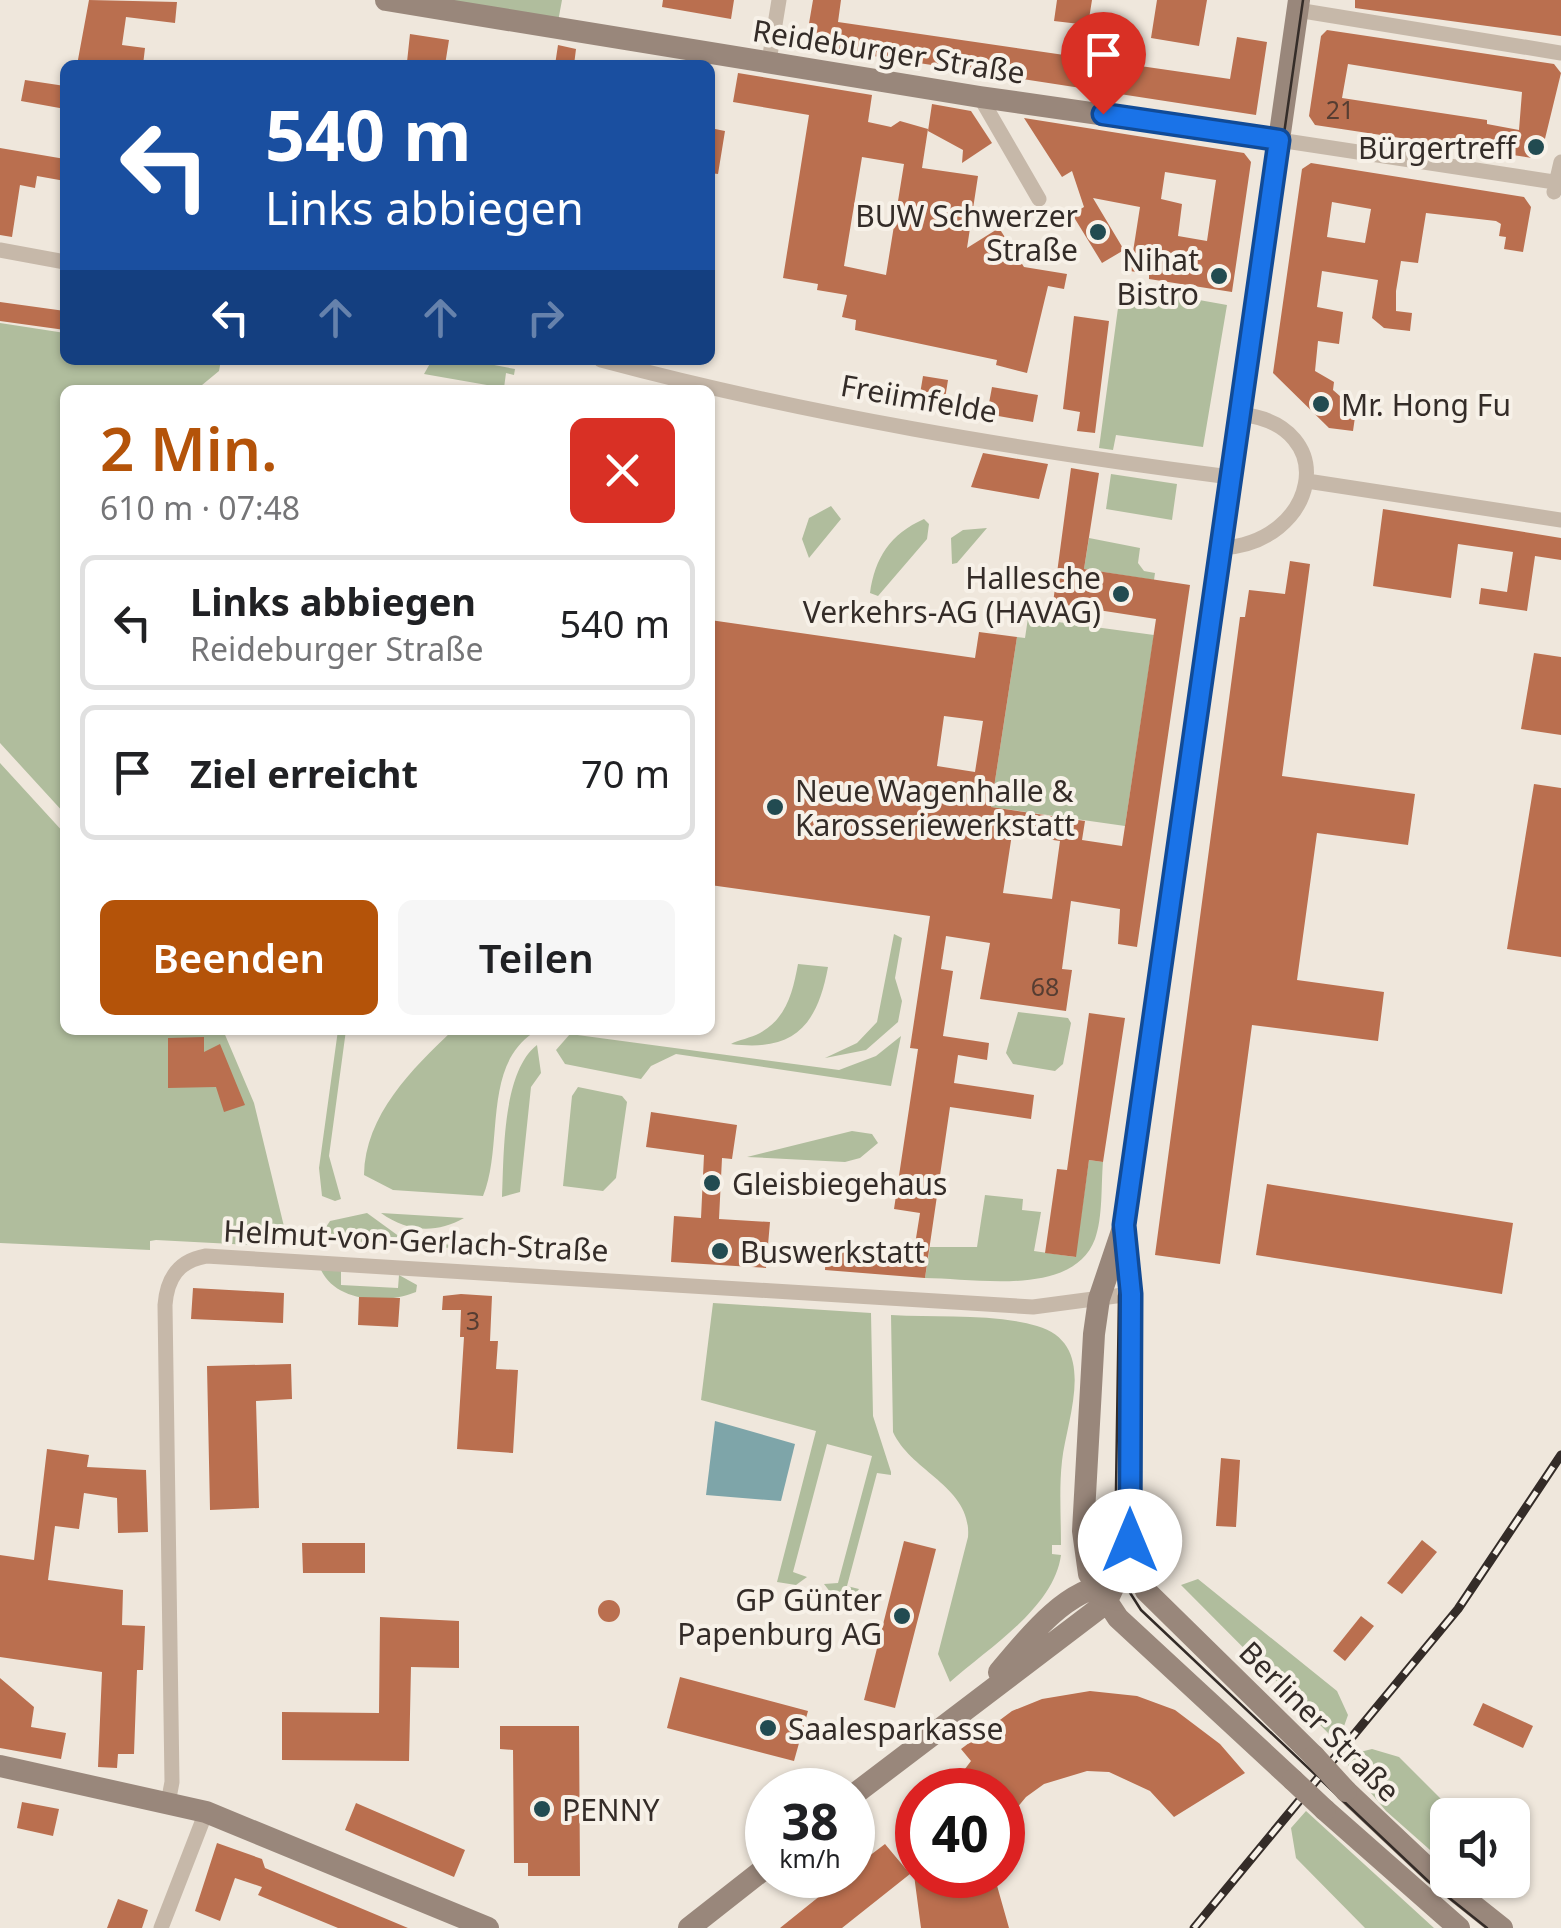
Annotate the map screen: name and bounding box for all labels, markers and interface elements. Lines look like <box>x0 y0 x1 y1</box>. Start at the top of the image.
street label: Reideburger Straße <box>750 9 1028 93</box>
pin <box>1061 12 1146 115</box>
icon: arrive <box>1076 27 1131 82</box>
text: 540 m <box>265 86 472 182</box>
house number: 21 <box>1326 92 1354 126</box>
icon: left <box>100 100 230 230</box>
place label: Bürgertreff <box>1358 127 1517 168</box>
marker: Bürgertreff <box>1525 136 1547 158</box>
text: Links abbiegen <box>265 177 584 238</box>
place label: BUW Schwerzer Straße <box>855 195 1078 270</box>
marker: BUW Schwerzer Straße <box>1087 221 1109 243</box>
place label: Nihat Bistro <box>1117 239 1199 314</box>
marker: Nihat Bistro <box>1208 265 1230 287</box>
icon: left <box>203 290 258 345</box>
icon: ahead <box>308 290 363 345</box>
icon: ahead <box>413 290 468 345</box>
icon: right <box>518 290 573 345</box>
street label: Freiimfelde <box>838 364 1000 432</box>
place label: Mr. Hong Fu <box>1341 384 1511 425</box>
marker: Mr. Hong Fu <box>1310 393 1332 415</box>
text: 2 Min. <box>100 407 277 489</box>
button: close <box>570 418 675 523</box>
text: 610 m · 07:48 <box>100 486 300 529</box>
place label: Hallesche Verkehrs-AG (HAVAG) <box>803 557 1101 632</box>
text: Links abbiegen <box>190 575 476 627</box>
marker: Hallesche Verkehrs-AG (HAVAG) <box>1110 583 1132 605</box>
icon: left <box>105 595 160 650</box>
text: 540 m <box>559 597 670 649</box>
text: Reideburger Straße <box>190 627 483 670</box>
icon: arrive <box>105 745 160 800</box>
text: Ziel erreicht <box>190 747 418 799</box>
text: 70 m <box>581 747 670 799</box>
place label: Neue Wagenhalle & Karosseriewerkstatt <box>795 770 1075 845</box>
marker: Neue Wagenhalle & Karosseriewerkstatt <box>764 796 786 818</box>
button: Beenden <box>100 900 378 1015</box>
button: Teilen <box>398 900 675 1015</box>
house number: 68 <box>1031 969 1059 1003</box>
place label: Gleisbiegehaus <box>732 1163 947 1204</box>
marker: Gleisbiegehaus <box>701 1172 723 1194</box>
street label: Helmut-von-Gerlach-Straße <box>222 1209 610 1271</box>
place label: Buswerkstatt <box>740 1231 925 1272</box>
marker: Buswerkstatt <box>709 1240 731 1262</box>
house number: 3 <box>466 1303 480 1337</box>
position arrow <box>1078 1489 1182 1593</box>
place label: GP Günter Papenburg AG <box>677 1579 882 1654</box>
marker: GP Günter Papenburg AG <box>891 1605 913 1627</box>
street label: Berliner Straße <box>1231 1632 1409 1810</box>
place label: Saalesparkasse <box>788 1708 1003 1749</box>
marker: Saalesparkasse <box>757 1717 779 1739</box>
speed limit sign: 40 <box>895 1768 1025 1898</box>
text: 38 <box>781 1787 839 1855</box>
place label: PENNY <box>562 1789 659 1830</box>
marker: PENNY <box>531 1798 553 1820</box>
map controls <box>1430 1798 1530 1898</box>
button: sound <box>1430 1798 1530 1898</box>
text: km/h <box>779 1841 841 1875</box>

